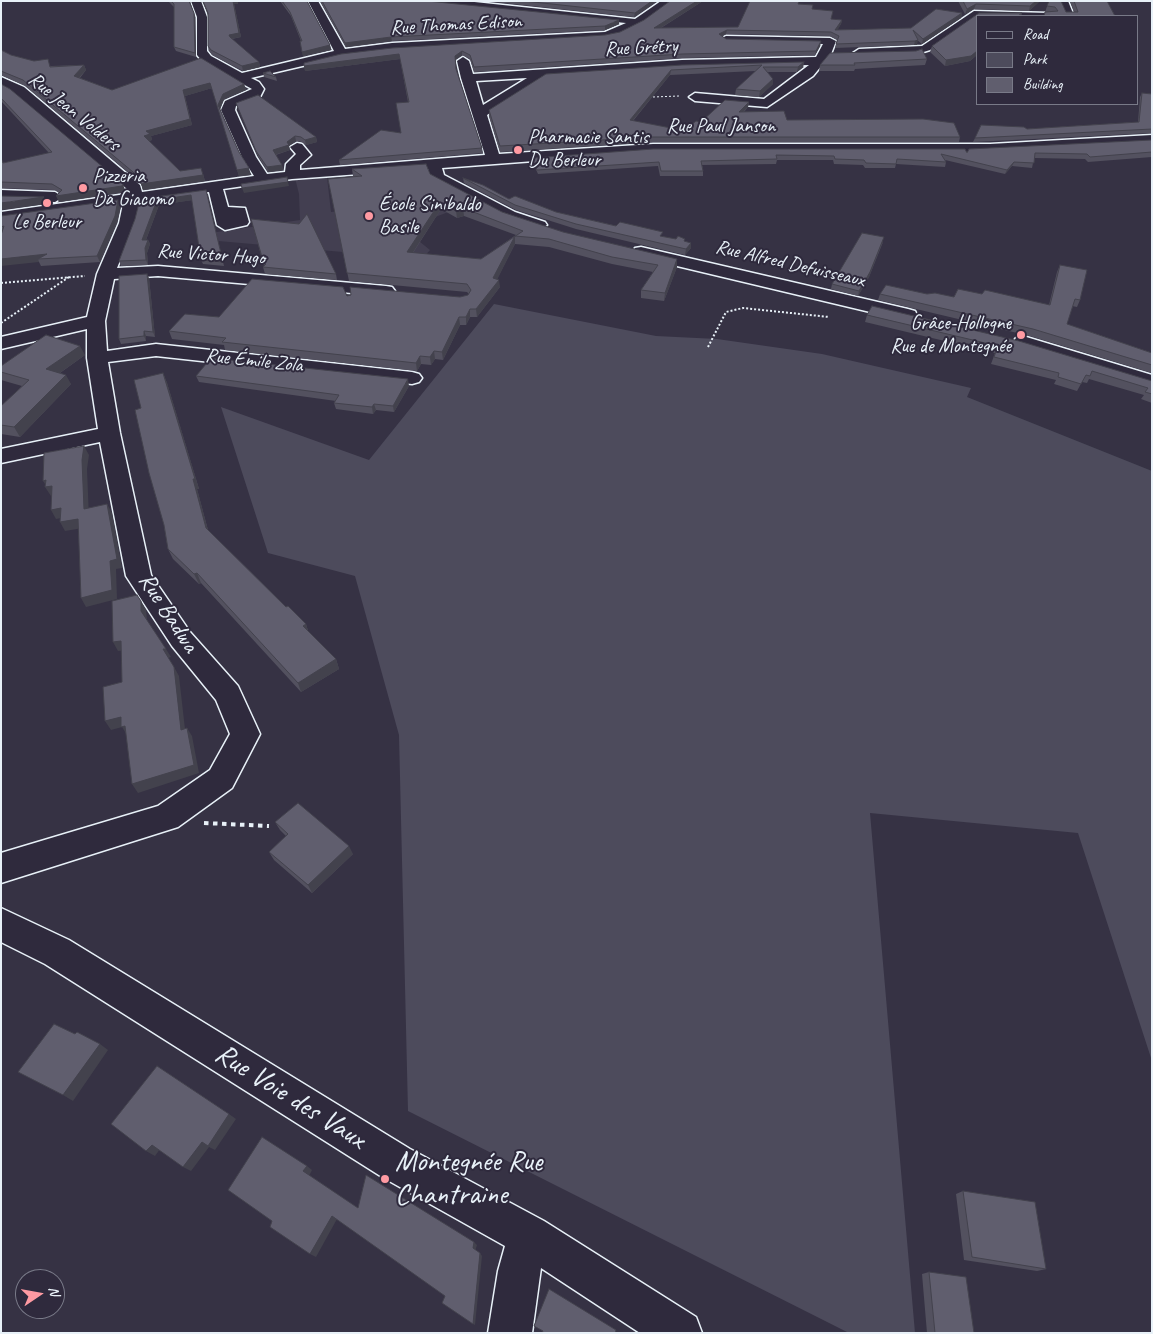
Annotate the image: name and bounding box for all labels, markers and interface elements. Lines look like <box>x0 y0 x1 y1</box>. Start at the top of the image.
street label: Rue Thomas Edison <box>390 10 522 40</box>
legend <box>976 15 1138 105</box>
text: Road <box>1023 25 1048 44</box>
street label: Rue Grétry <box>604 34 678 62</box>
text: Park <box>1023 50 1047 69</box>
street label: Rue Jean Volders <box>23 68 125 156</box>
text: Building <box>1023 75 1062 94</box>
street label: Rue Paul Janson <box>667 115 775 139</box>
place label: Pharmacie Santis Du Berleur <box>528 126 649 173</box>
marker: Pharmacie Santis Du Berleur <box>512 144 524 156</box>
place label: Pizzeria Da Giacomo <box>93 165 173 212</box>
marker: Pizzeria Da Giacomo <box>77 182 89 194</box>
place label: École Sinibaldo Basile <box>379 193 481 240</box>
marker: Le Berleur <box>41 197 53 209</box>
marker: École Sinibaldo Basile <box>363 210 375 222</box>
place label: Le Berleur <box>13 211 81 235</box>
street label: Rue Alfred Defuisseaux <box>713 235 867 293</box>
street label: Rue Victor Hugo <box>156 239 266 271</box>
place label: Grâce-Hollogne Rue de Montegnée <box>890 312 1011 359</box>
marker: Grâce-Hollogne Rue de Montegnée <box>1015 329 1027 341</box>
street label: Rue Émile Zola <box>204 344 304 378</box>
street label: Rue Badwa <box>132 568 204 658</box>
street label: Rue Voie des Vaux <box>208 1037 372 1157</box>
place label: Montegnée Rue Chantraine <box>395 1145 542 1213</box>
marker: Montegnée Rue Chantraine <box>379 1173 391 1185</box>
north arrow <box>15 1269 65 1319</box>
text: N <box>45 1285 63 1297</box>

